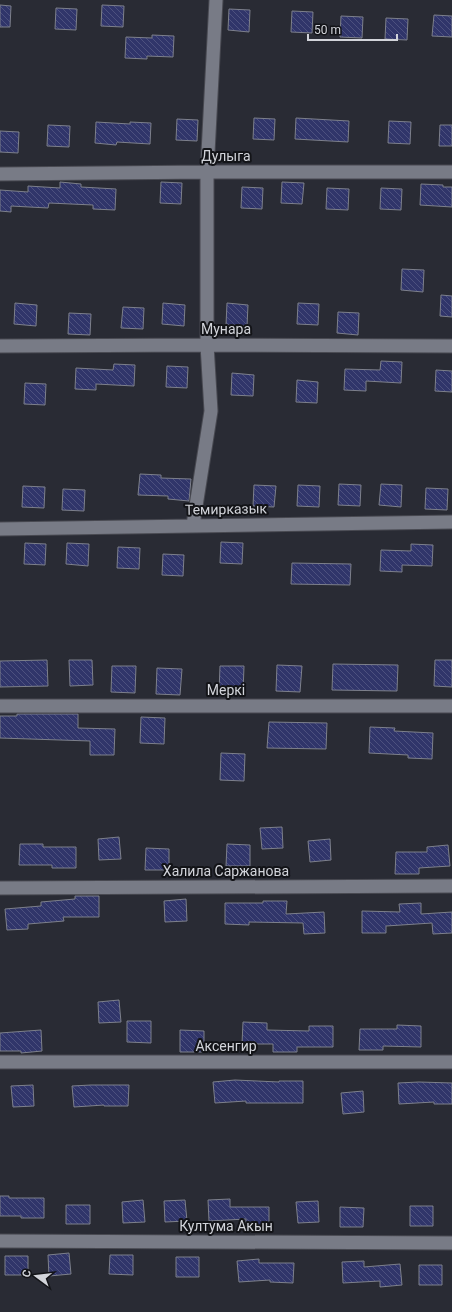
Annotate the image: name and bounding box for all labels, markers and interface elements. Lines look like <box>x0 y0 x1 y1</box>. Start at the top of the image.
scale bar <box>308 16 397 42</box>
text: 50 m <box>314 23 341 37</box>
street label: Дулыга <box>201 148 251 164</box>
street label: Мунара <box>201 321 251 337</box>
street label: Темирказык <box>185 500 268 518</box>
street label: Меркі <box>207 682 245 698</box>
street label: Халила Саржанова <box>163 863 289 879</box>
street label: Аксенгир <box>195 1038 257 1054</box>
street label: Култума Акын <box>179 1218 273 1234</box>
north arrow <box>16 1256 56 1296</box>
text: С <box>20 1268 34 1279</box>

